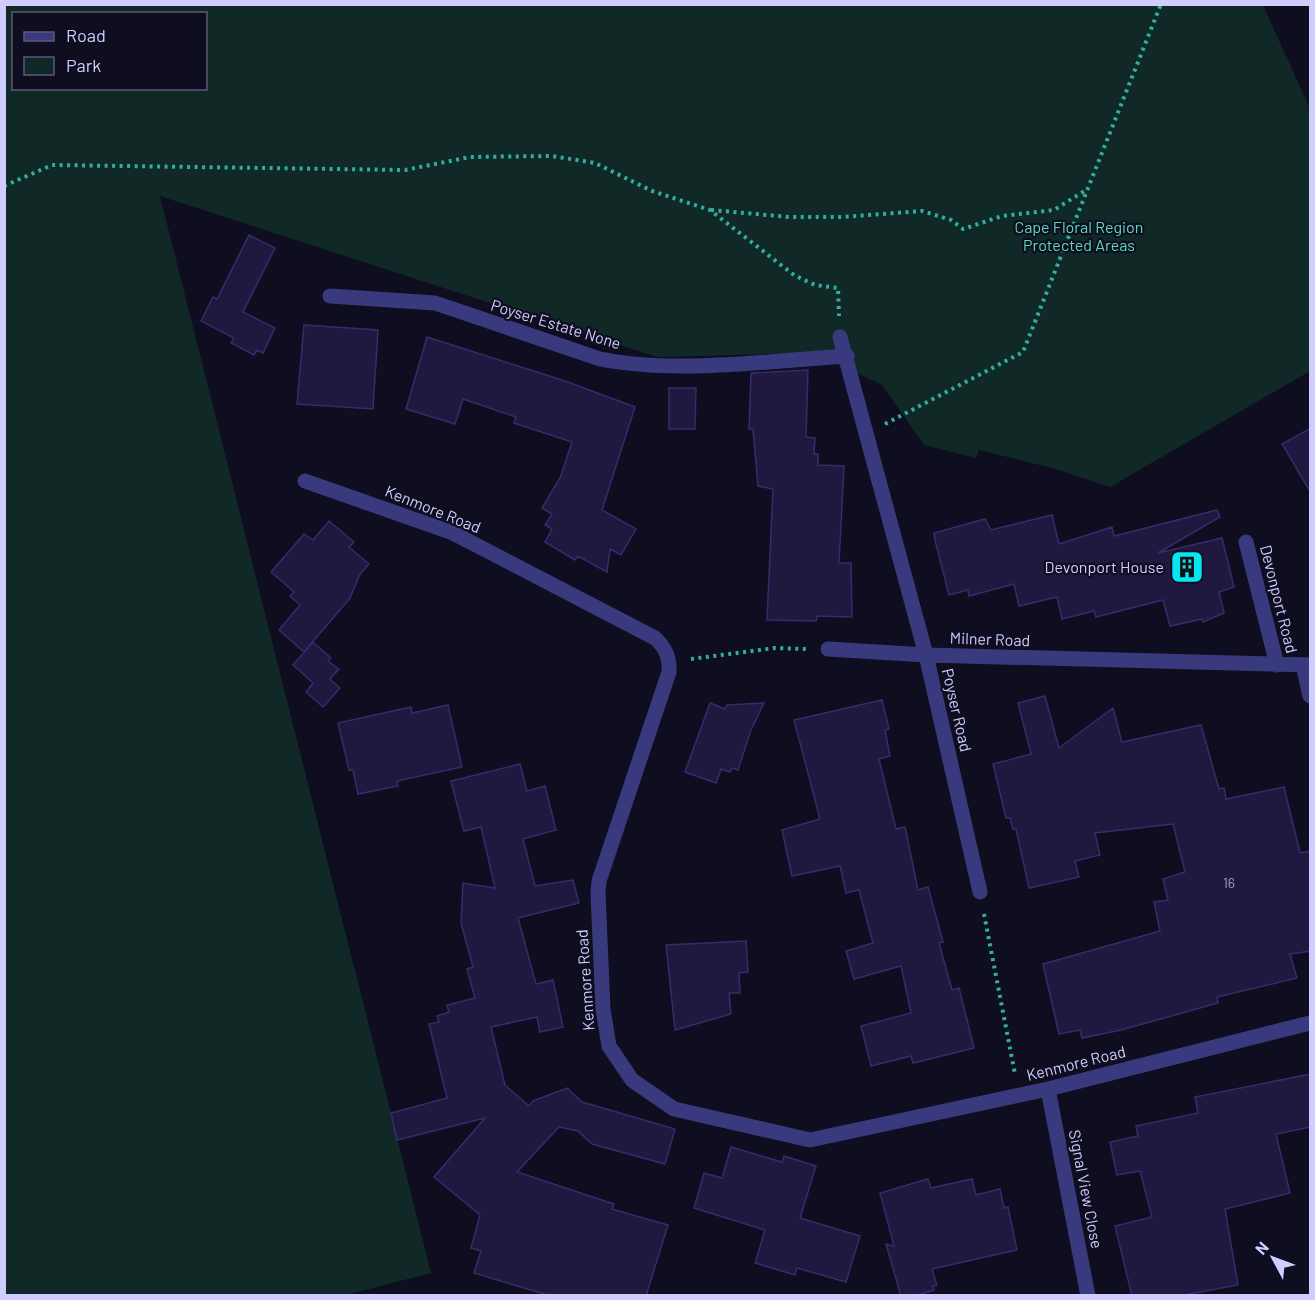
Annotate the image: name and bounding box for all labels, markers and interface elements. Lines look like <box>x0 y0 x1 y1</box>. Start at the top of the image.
legend <box>12 12 207 90</box>
text: Road <box>66 24 106 46</box>
text: Park <box>66 54 101 76</box>
park label: Cape Floral Region Protected Areas <box>1015 217 1143 254</box>
street label: Poyser Estate None <box>489 295 623 352</box>
street label: Kenmore Road <box>383 481 484 536</box>
street label: Devonport Road <box>1257 543 1302 655</box>
building icon: Devonport House <box>1169 549 1205 585</box>
place label: Devonport House <box>1045 557 1164 576</box>
street label: Milner Road <box>949 628 1031 649</box>
street label: Poyser Road <box>939 666 976 753</box>
house number: 16 <box>1223 874 1235 891</box>
street label: Kenmore Road <box>571 929 598 1031</box>
street label: Kenmore Road <box>1024 1041 1127 1084</box>
street label: Signal View Close <box>1066 1128 1107 1250</box>
north arrow <box>1243 1228 1303 1288</box>
text: N <box>1251 1238 1272 1258</box>

